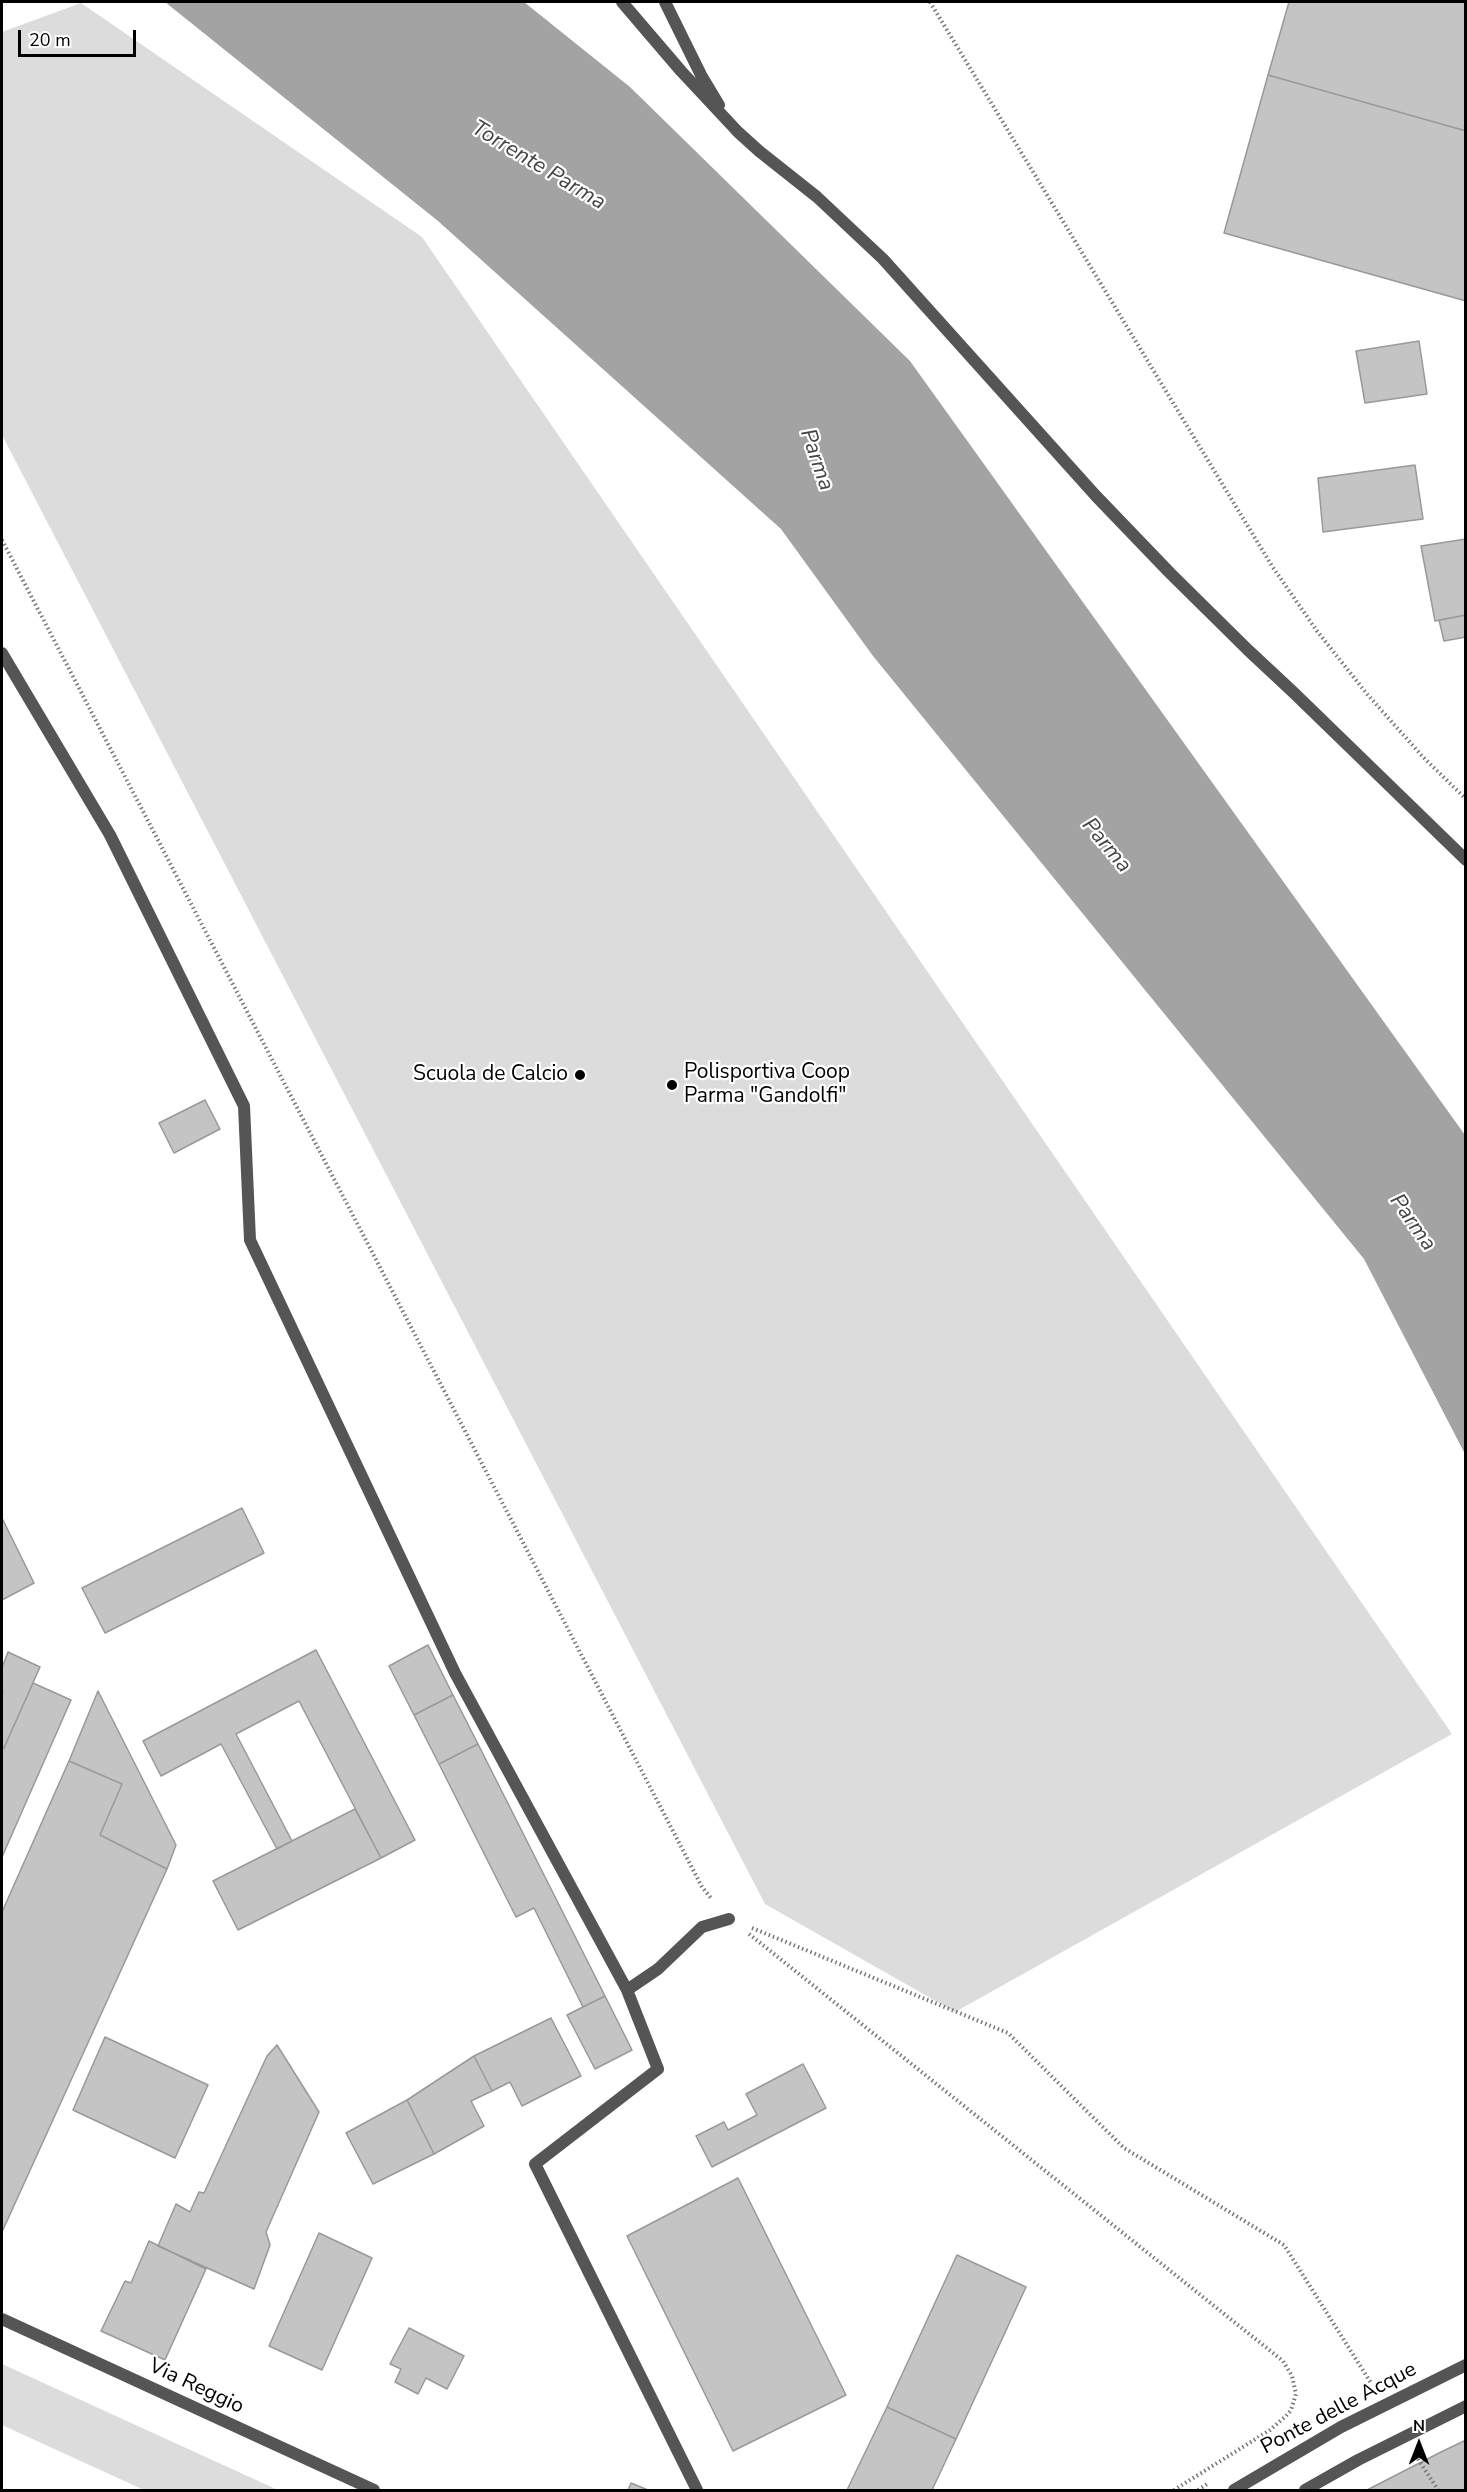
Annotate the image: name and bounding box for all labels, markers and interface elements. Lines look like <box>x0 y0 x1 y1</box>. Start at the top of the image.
scale bar <box>21 18 140 56</box>
text: 20 m <box>29 28 71 52</box>
water label: Torrente Parma <box>466 116 610 216</box>
water label: Parma <box>793 426 839 494</box>
water label: Parma <box>1076 813 1136 879</box>
place label: Polisportiva Coop Parma "Gandolfi" <box>684 1060 850 1110</box>
place label: Scuola de Calcio <box>413 1062 568 1088</box>
marker: Scuola de Calcio <box>573 1068 587 1082</box>
marker: Polisportiva Coop Parma "Gandolfi" <box>665 1078 679 1092</box>
water label: Parma <box>1383 1189 1441 1257</box>
street label: Via Reggio <box>144 2354 248 2420</box>
street label: Ponte delle Acque <box>1257 2357 1421 2461</box>
north arrow <box>1389 2414 1449 2474</box>
text: N <box>1413 2415 1425 2437</box>

